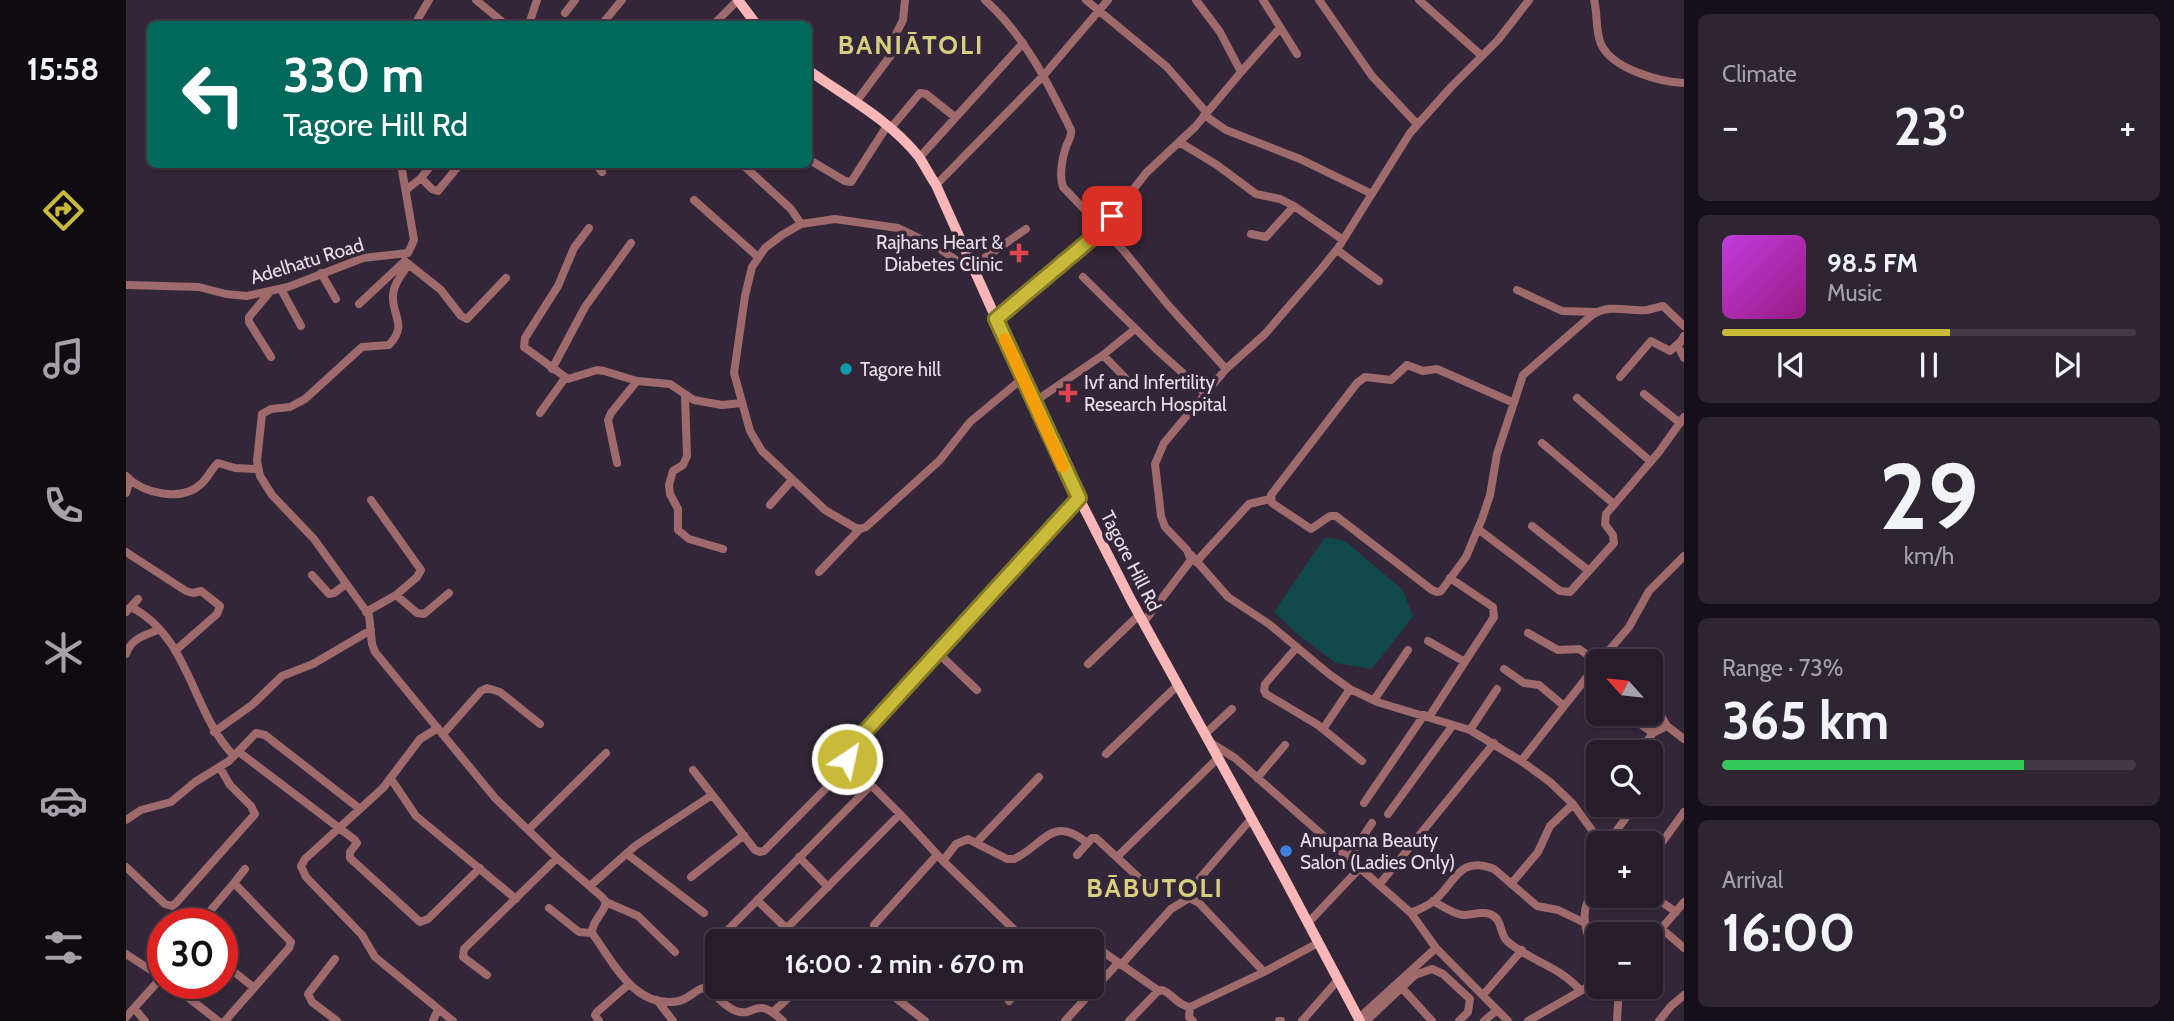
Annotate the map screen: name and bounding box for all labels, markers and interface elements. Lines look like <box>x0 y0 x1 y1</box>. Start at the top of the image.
district label: BANIĀTOLI <box>838 29 984 61</box>
text: 330 m <box>283 45 424 104</box>
text: 15:58 <box>27 49 99 88</box>
icon: left <box>168 49 259 140</box>
text: Climate <box>1722 60 1797 88</box>
text: 23° <box>1894 95 1964 158</box>
text: − <box>1722 103 1739 150</box>
text: + <box>2119 103 2136 150</box>
text: Tagore Hill Rd <box>283 105 468 144</box>
icon: directions <box>39 186 88 235</box>
pin <box>1082 186 1142 246</box>
icon: arrive <box>1093 197 1131 235</box>
place label: Rajhans Heart & Diabetes Clinic <box>876 231 1003 276</box>
street label: Adelhatu Road <box>248 233 366 289</box>
marker: Rajhans Heart & Diabetes Clinic <box>1009 243 1029 263</box>
text: 98.5 FM <box>1827 247 1918 279</box>
text: Music <box>1827 279 1882 307</box>
icon: music <box>39 334 88 383</box>
icon: previous <box>1772 346 1810 384</box>
icon: pause <box>1910 346 1948 384</box>
icon: next <box>2048 346 2086 384</box>
place label: Tagore hill <box>860 358 942 381</box>
marker: Tagore hill <box>838 361 854 377</box>
place label: Ivf and Infertility Research Hospital <box>1084 371 1227 416</box>
marker: Ivf and Infertility Research Hospital <box>1058 383 1078 403</box>
text: 29 <box>1879 441 1979 552</box>
icon: phone <box>39 481 88 530</box>
street label: Tagore Hill Rd <box>1096 507 1166 615</box>
text: km/h <box>1904 542 1954 570</box>
icon: climate <box>39 628 88 677</box>
north arrow <box>1586 649 1662 726</box>
map controls <box>1586 649 1663 999</box>
text: Range · 73% <box>1722 654 1843 682</box>
text: 365 km <box>1722 689 1889 752</box>
position arrow <box>810 722 884 796</box>
button: search <box>1586 740 1663 817</box>
icon: car <box>39 776 88 825</box>
place label: Anupama Beauty Salon (Ladies Only) <box>1300 829 1455 874</box>
button: + <box>1586 831 1663 908</box>
marker: Anupama Beauty Salon (Ladies Only) <box>1278 843 1294 859</box>
text: Arrival <box>1722 866 1783 894</box>
district label: BĀBUTOLI <box>1086 872 1224 904</box>
text: 16:00 <box>1722 901 1855 964</box>
speed limit sign: 30 <box>147 908 238 999</box>
button: − <box>1586 922 1663 999</box>
icon: filters <box>39 923 88 972</box>
text: 16:00 · 2 min · 670 m <box>785 948 1024 980</box>

